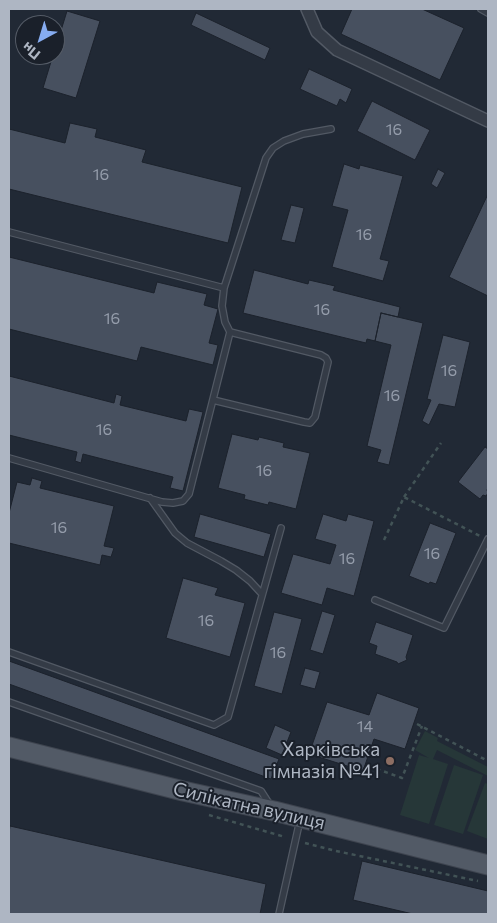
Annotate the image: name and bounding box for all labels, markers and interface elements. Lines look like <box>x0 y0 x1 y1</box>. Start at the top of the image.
north arrow <box>15 15 65 65</box>
text: Пн <box>18 39 43 64</box>
house number: 16 <box>386 120 402 140</box>
house number: 16 <box>93 165 109 185</box>
house number: 16 <box>356 225 372 245</box>
house number: 16 <box>314 300 330 320</box>
house number: 16 <box>104 309 120 329</box>
house number: 16 <box>441 361 457 381</box>
house number: 16 <box>384 386 400 406</box>
house number: 16 <box>96 420 112 440</box>
house number: 16 <box>256 461 272 481</box>
house number: 16 <box>51 518 67 538</box>
house number: 16 <box>424 544 440 564</box>
house number: 16 <box>339 549 355 569</box>
house number: 16 <box>198 611 214 631</box>
house number: 16 <box>270 643 286 663</box>
house number: 14 <box>357 717 373 737</box>
place label: Харківська гімназія №41 <box>264 739 380 783</box>
marker: Харківська гімназія №41 <box>384 755 396 767</box>
street label: Силікатна вулиця <box>171 777 327 835</box>

